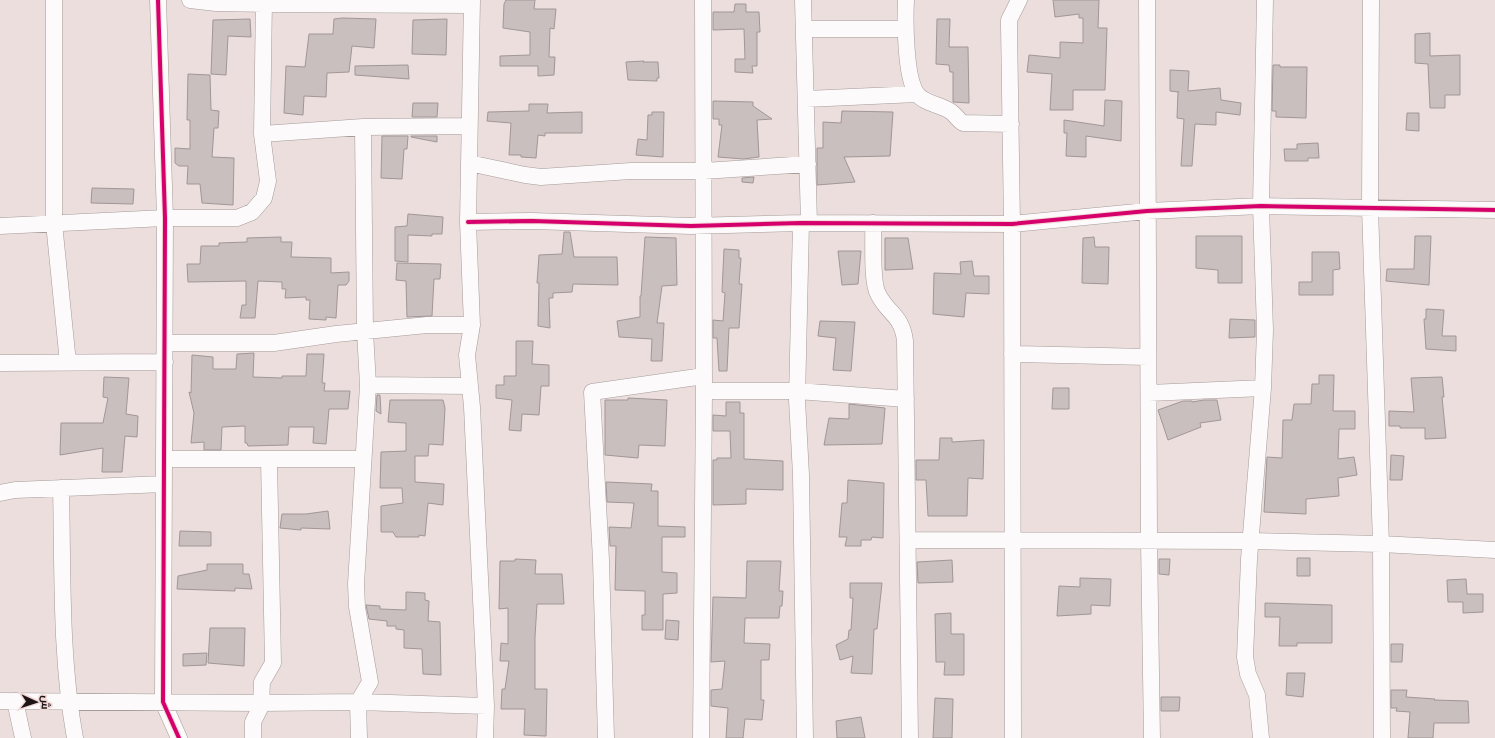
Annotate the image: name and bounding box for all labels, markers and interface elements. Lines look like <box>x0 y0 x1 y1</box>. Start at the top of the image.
north arrow <box>16 682 56 722</box>
text: ش <box>39 695 53 710</box>

